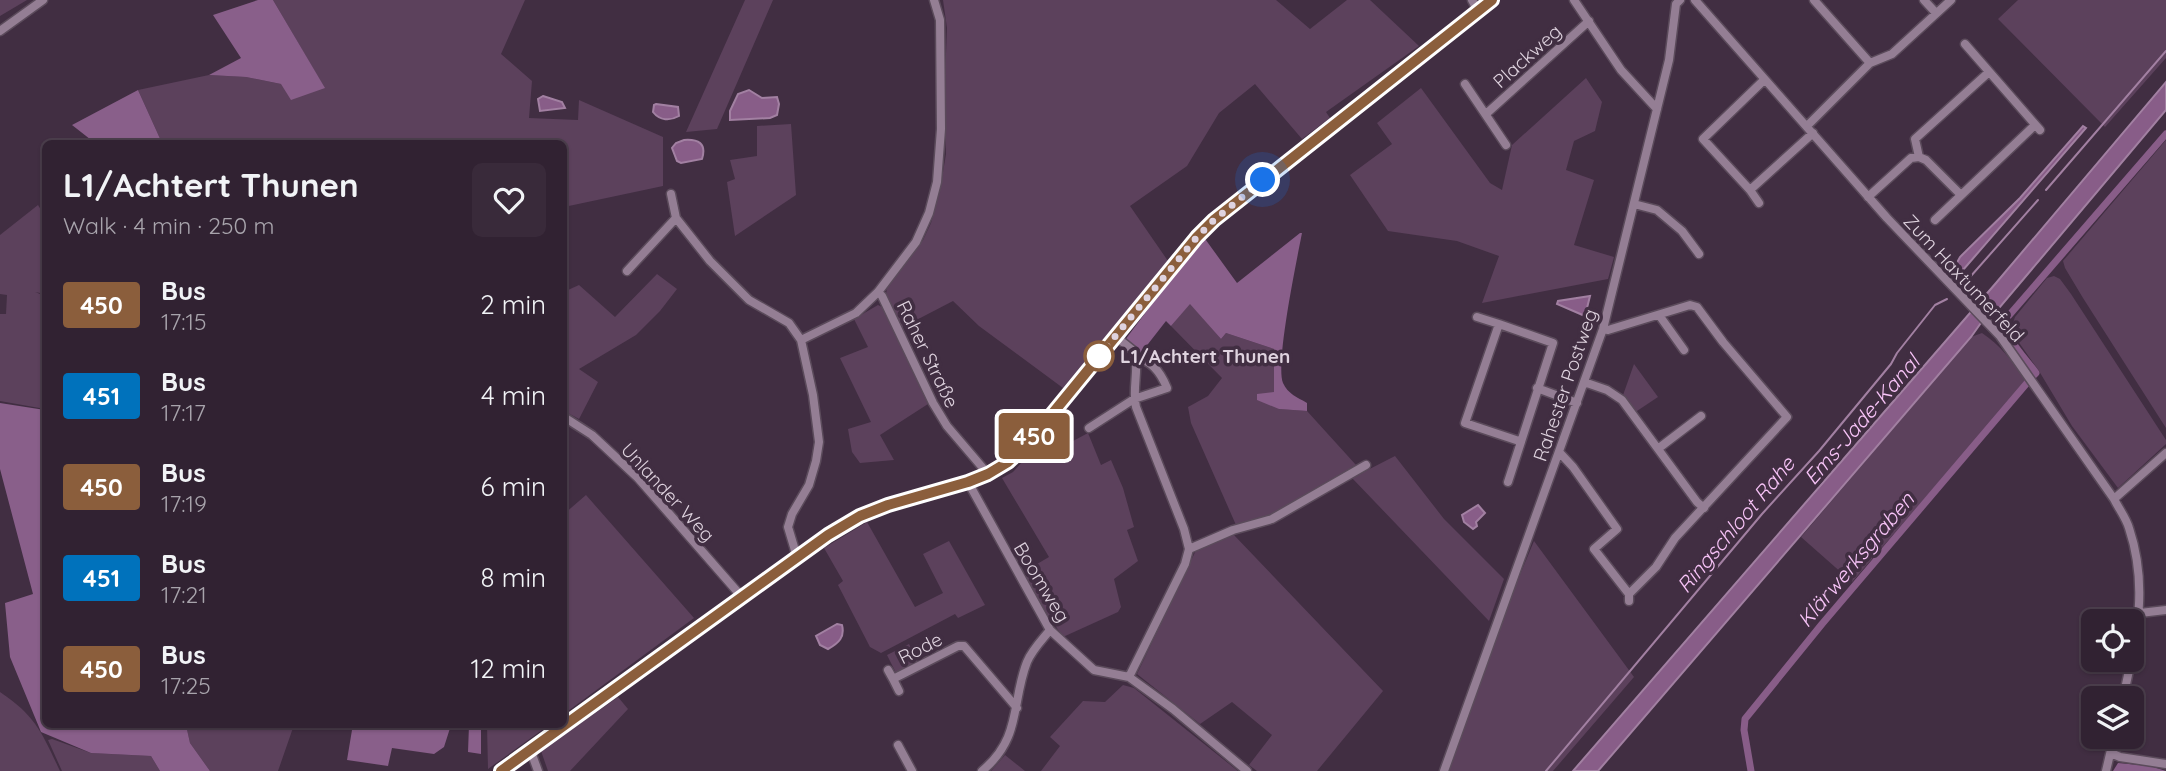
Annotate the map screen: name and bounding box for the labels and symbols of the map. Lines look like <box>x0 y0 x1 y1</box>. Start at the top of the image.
street label: Plackweg <box>1488 19 1566 93</box>
your location <box>1245 162 1280 197</box>
street label: Zum Haxtumerfeld <box>1899 209 2029 347</box>
street label: Raher Straße <box>892 296 964 412</box>
street label: Rahester Postweg <box>1528 306 1602 464</box>
marker: L1/Achtert Thunen <box>1084 341 1114 371</box>
place label: L1/Achtert Thunen <box>1120 344 1290 368</box>
water label: Ems-Jade-Kanal <box>1798 348 1926 489</box>
line badge: 450 <box>994 413 1074 459</box>
street label: Unlander Weg <box>616 437 720 547</box>
water label: Ringschloot Rahe <box>1671 450 1800 598</box>
water label: Klärwerksgraben <box>1791 486 1920 632</box>
street label: Boomweg <box>1009 537 1075 627</box>
street label: Rode <box>894 627 946 669</box>

